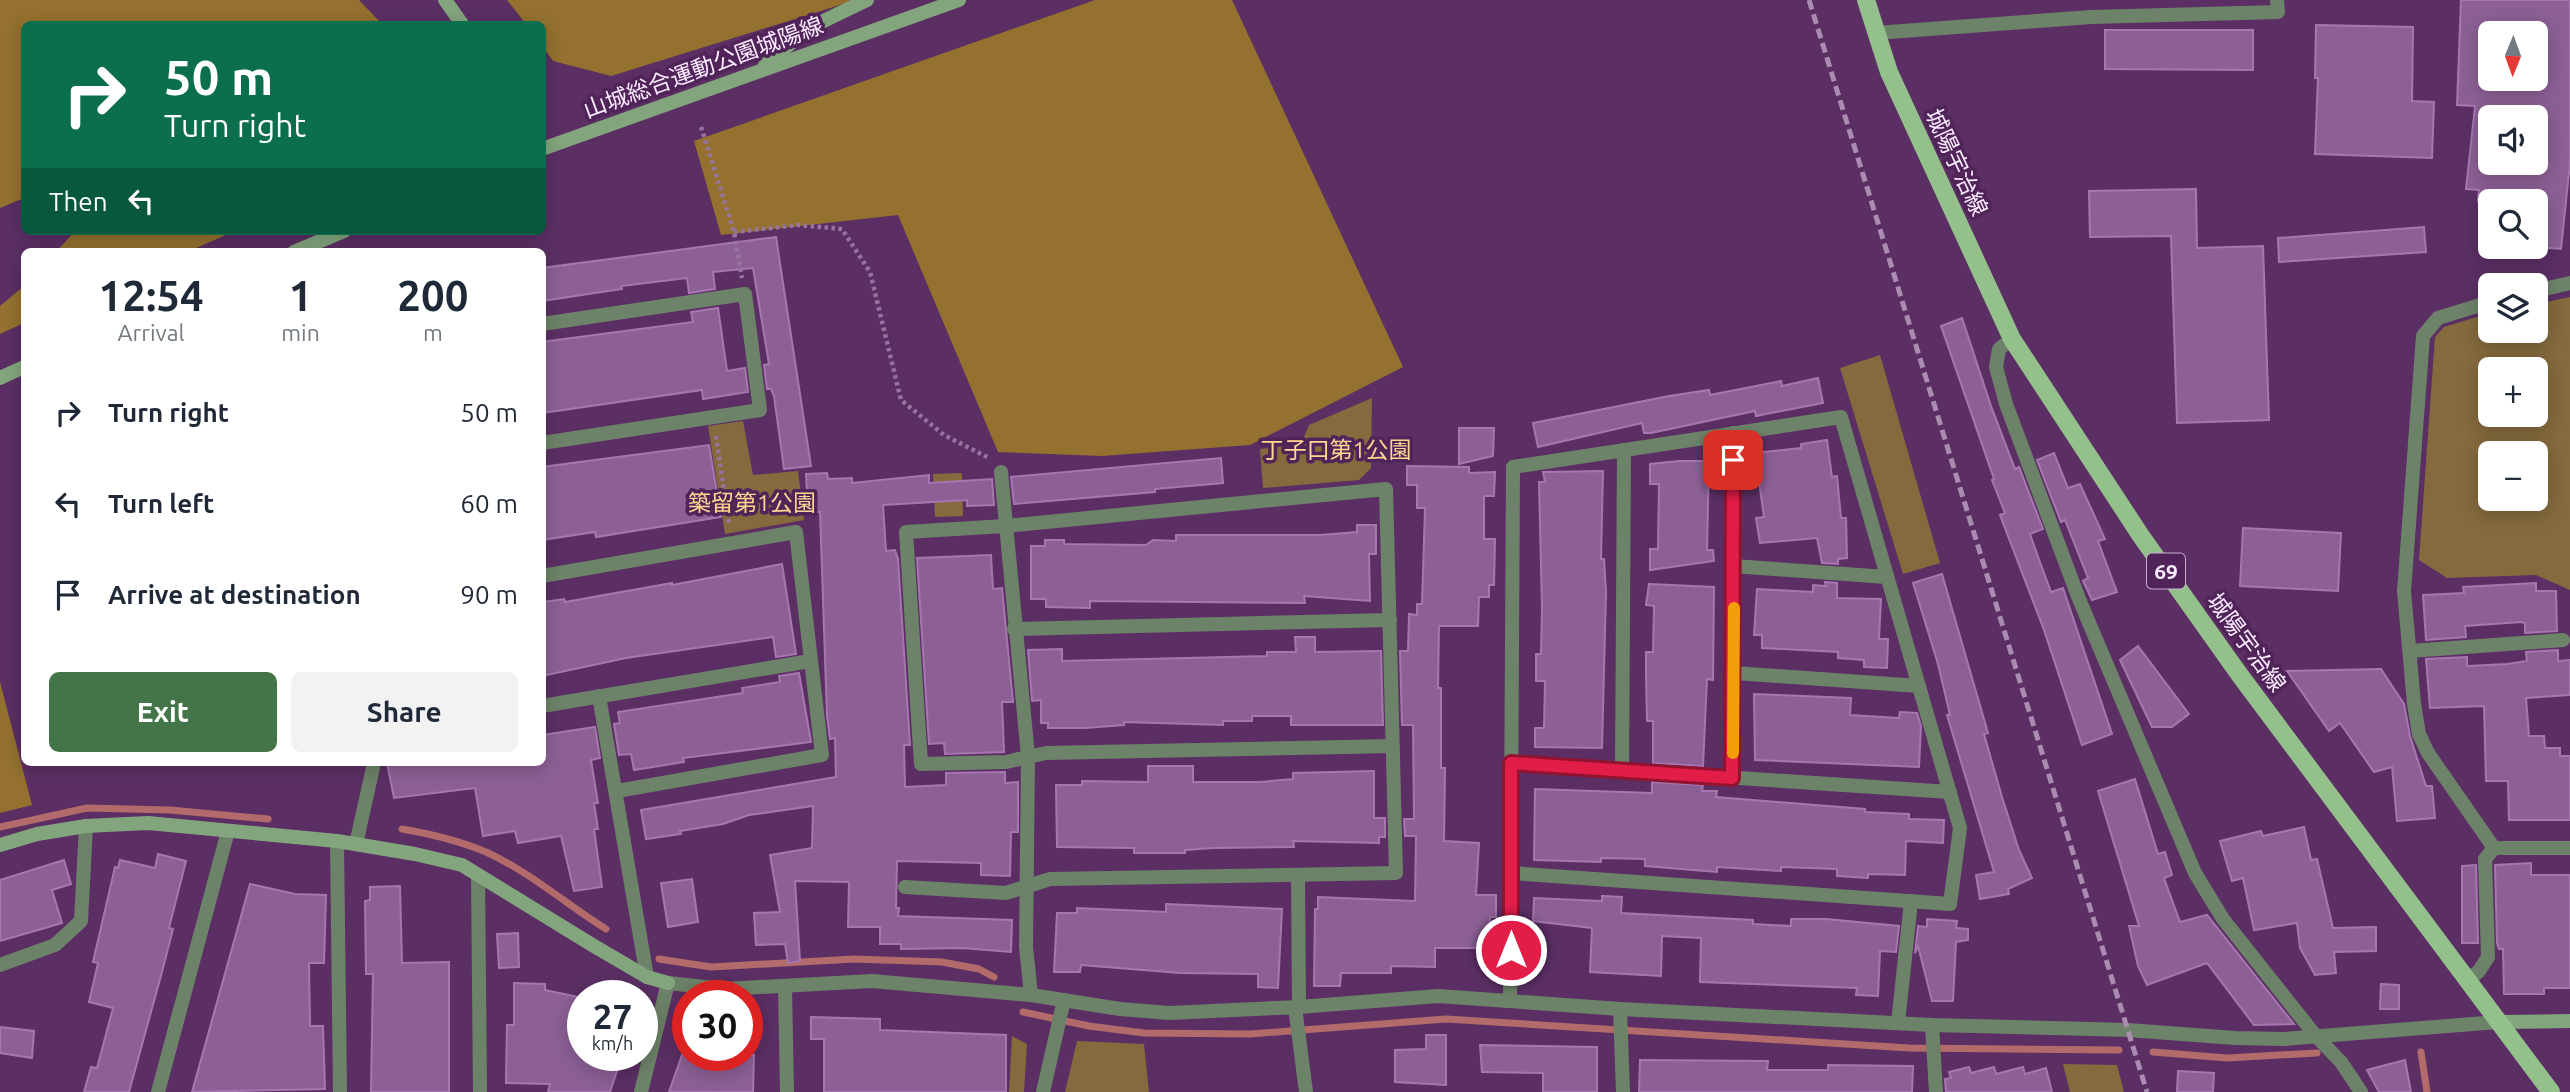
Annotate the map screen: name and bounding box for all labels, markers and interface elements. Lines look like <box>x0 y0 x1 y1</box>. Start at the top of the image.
street label: 山城総合運動公園城陽線 <box>580 12 826 122</box>
north arrow <box>2478 21 2548 91</box>
map controls <box>2478 21 2548 511</box>
icon: right <box>49 49 140 140</box>
text: 50 m <box>164 49 273 104</box>
street label: 城陽宇治線 <box>1921 105 1993 219</box>
button: sound <box>2478 105 2548 175</box>
text: Turn right <box>164 107 306 143</box>
icon: left <box>122 182 160 220</box>
text: Then <box>49 187 108 216</box>
button: search <box>2478 189 2548 259</box>
text: 12:54 <box>99 272 204 319</box>
text: 1 <box>289 272 312 319</box>
text: 200 <box>397 272 468 319</box>
button: layers <box>2478 273 2548 343</box>
text: Arrival <box>118 320 185 345</box>
text: min <box>281 320 320 345</box>
text: m <box>423 320 443 345</box>
button: + <box>2478 357 2548 427</box>
icon: right <box>49 394 87 432</box>
text: Turn right <box>108 398 229 427</box>
text: 50 m <box>460 398 518 427</box>
pin <box>1703 430 1763 490</box>
park label: 丁子口第1公園 <box>1261 437 1411 462</box>
icon: arrive <box>1714 441 1752 479</box>
button: − <box>2478 441 2548 511</box>
icon: left <box>49 485 87 523</box>
text: Turn left <box>108 489 214 518</box>
text: 60 m <box>460 489 518 518</box>
park label: 築留第1公園 <box>688 490 816 515</box>
road number: 69 <box>2147 554 2185 588</box>
icon: arrive <box>49 576 87 614</box>
text: Arrive at destination <box>108 580 361 609</box>
text: 90 m <box>460 580 518 609</box>
street label: 城陽宇治線 <box>2203 588 2291 696</box>
button: Exit <box>49 672 277 752</box>
button: Share <box>291 672 518 752</box>
position arrow <box>1474 913 1548 987</box>
speed limit sign: 30 <box>672 980 763 1071</box>
text: 27 <box>593 996 632 1036</box>
text: km/h <box>592 1033 633 1053</box>

